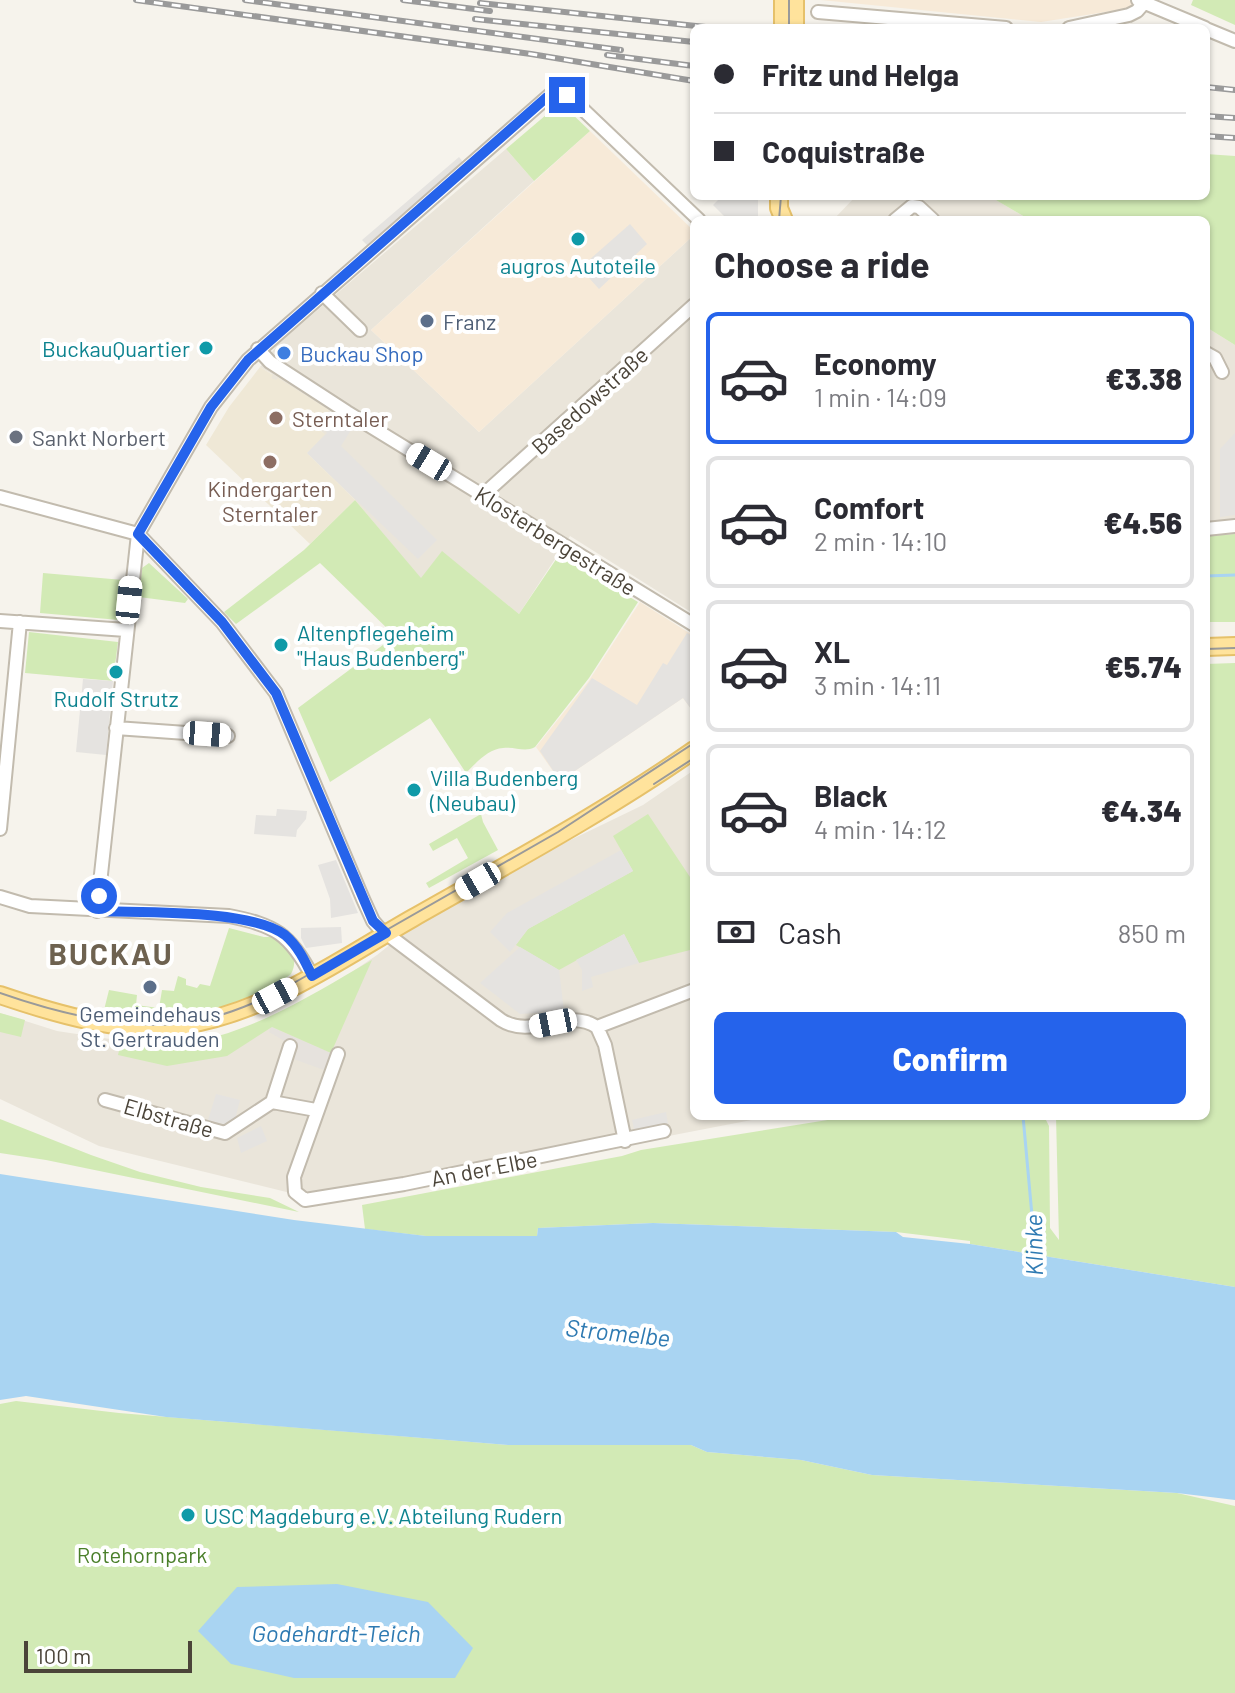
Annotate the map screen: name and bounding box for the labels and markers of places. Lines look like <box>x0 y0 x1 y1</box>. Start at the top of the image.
marker: augros Autoteile <box>569 230 587 248</box>
place label: augros Autoteile <box>500 252 656 278</box>
place label: Franz <box>443 308 496 334</box>
marker: Franz <box>418 312 436 330</box>
place label: BuckauQuartier <box>42 335 190 361</box>
marker: BuckauQuartier <box>197 339 215 357</box>
place label: Buckau Shop <box>300 340 424 366</box>
marker: Buckau Shop <box>275 344 293 362</box>
place label: Sterntaler <box>292 405 388 431</box>
marker: Sterntaler <box>267 409 285 427</box>
place label: Sankt Norbert <box>32 424 166 450</box>
marker: Sankt Norbert <box>7 428 25 446</box>
marker: Kindergarten Sterntaler <box>261 453 279 471</box>
place label: Kindergarten Sterntaler <box>208 475 332 526</box>
place label: Altenpflegeheim "Haus Budenberg" <box>297 619 465 670</box>
marker: Altenpflegeheim "Haus Budenberg" <box>272 636 290 654</box>
marker: Rudolf Strutz <box>107 663 125 681</box>
place label: Rudolf Strutz <box>53 685 179 711</box>
place label: Villa Budenberg (Neubau) <box>429 764 578 815</box>
marker: Villa Budenberg (Neubau) <box>405 781 423 799</box>
marker: Gemeindehaus St. Gertrauden <box>141 978 159 996</box>
place label: Gemeindehaus St. Gertrauden <box>79 1000 221 1051</box>
place label: USC Magdeburg e.V. Abteilung Rudern <box>204 1502 562 1528</box>
marker: USC Magdeburg e.V. Abteilung Rudern <box>179 1506 197 1524</box>

